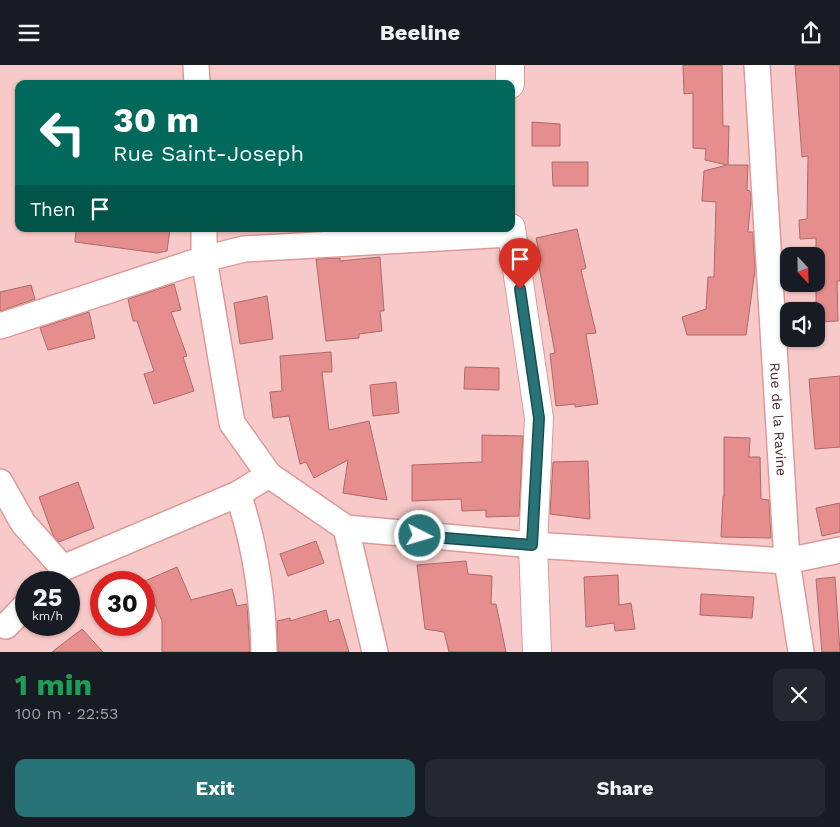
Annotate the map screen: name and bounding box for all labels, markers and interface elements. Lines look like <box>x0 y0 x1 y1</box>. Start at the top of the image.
icon: menu <box>15 19 43 47</box>
icon: share <box>797 19 825 47</box>
text: Beeline <box>380 20 460 45</box>
text: 30 m <box>113 99 199 141</box>
icon: left <box>30 100 95 165</box>
text: Rue Saint-Joseph <box>113 141 304 166</box>
icon: arrive <box>86 195 114 223</box>
text: Then <box>30 198 76 221</box>
pin <box>499 238 541 289</box>
icon: arrive <box>506 245 534 273</box>
north arrow <box>780 247 825 293</box>
map controls <box>780 247 825 347</box>
button: sound <box>780 302 825 347</box>
street label: Rue de la Ravine <box>767 362 790 477</box>
position arrow <box>393 509 445 561</box>
speed limit sign: 30 <box>90 571 155 636</box>
text: 25 <box>33 583 62 612</box>
text: km/h <box>32 609 63 623</box>
text: 1 min <box>15 667 92 702</box>
button: close <box>773 669 825 721</box>
text: 100 m · 22:53 <box>15 704 118 723</box>
button: Exit <box>15 759 415 817</box>
button: Share <box>425 759 825 817</box>

